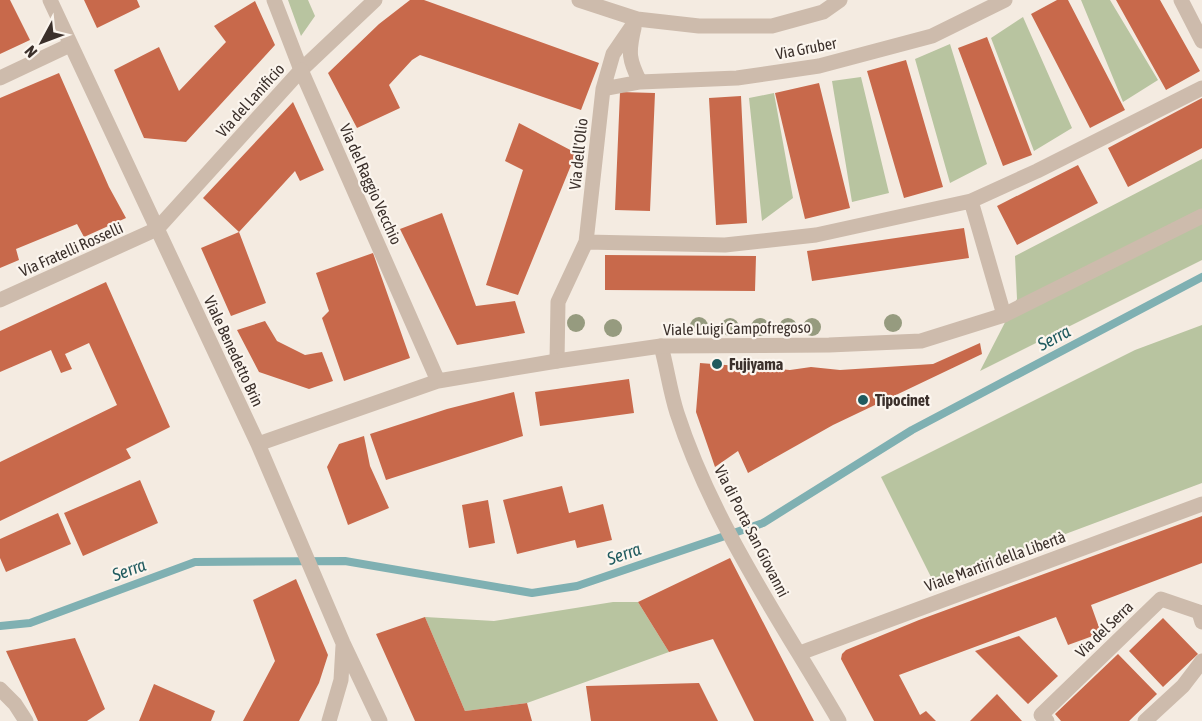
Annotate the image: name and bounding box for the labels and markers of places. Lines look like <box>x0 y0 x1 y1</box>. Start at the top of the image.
place label: Fujiyama <box>729 355 783 373</box>
marker: Fujiyama <box>710 357 724 371</box>
place label: Tipocinet <box>875 391 930 409</box>
marker: Tipocinet <box>856 393 870 407</box>

